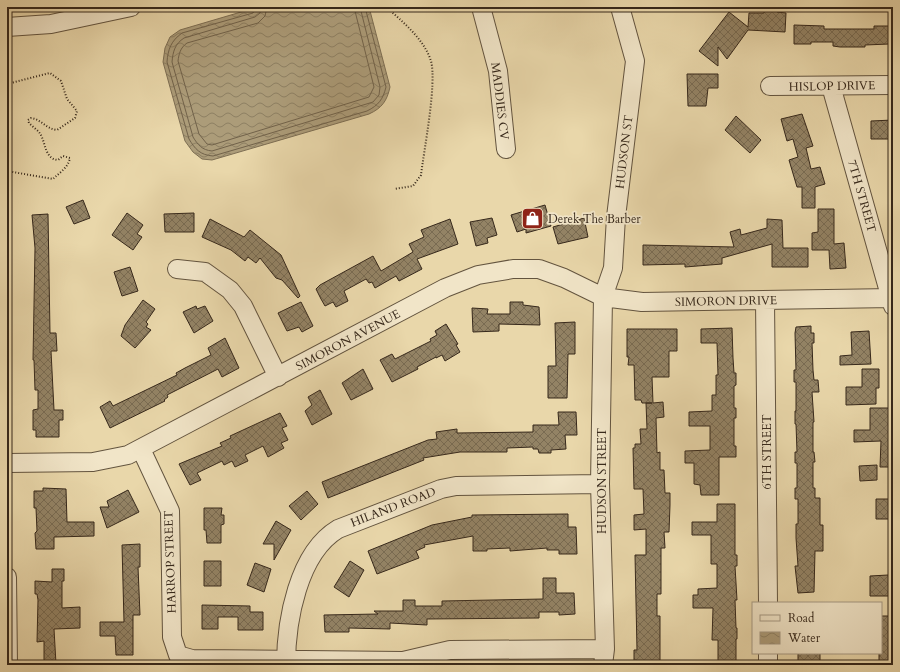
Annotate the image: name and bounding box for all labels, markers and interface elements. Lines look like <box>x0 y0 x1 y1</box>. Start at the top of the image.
street label: MADDIES CV <box>487 61 513 141</box>
street label: HISLOP DRIVE <box>789 77 875 95</box>
street label: HUDSON ST <box>612 114 636 190</box>
street label: 7TH STREET <box>844 158 880 234</box>
shop icon: Derek The Barber <box>519 206 545 232</box>
place label: Derek The Barber <box>548 211 641 227</box>
street label: SIMORON DRIVE <box>675 292 777 310</box>
street label: SIMORON AVENUE <box>293 306 403 374</box>
street label: 6TH STREET <box>759 414 775 489</box>
street label: HUDSON STREET <box>594 428 610 534</box>
street label: HILAND ROAD <box>348 483 438 531</box>
street label: HARROP STREET <box>160 510 180 614</box>
legend <box>752 602 882 654</box>
text: Road <box>788 610 815 626</box>
text: Water <box>787 630 821 646</box>

